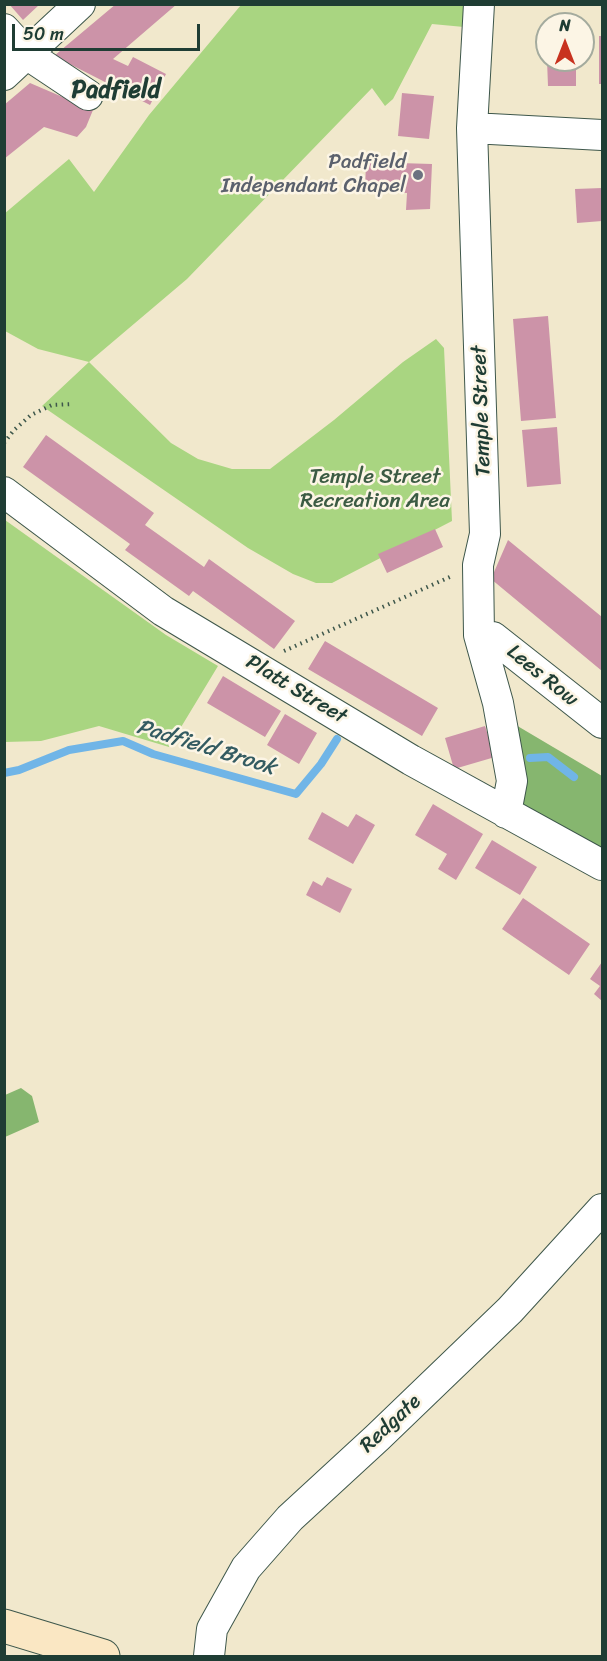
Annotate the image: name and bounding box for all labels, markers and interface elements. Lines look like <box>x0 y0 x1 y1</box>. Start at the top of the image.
text: N <box>559 11 571 40</box>
scale bar <box>15 12 202 50</box>
north arrow <box>535 12 595 72</box>
text: 50 m <box>23 18 64 50</box>
district label: Padfield <box>72 77 160 105</box>
place label: Padfield Independant Chapel <box>221 150 406 200</box>
marker: Padfield Independant Chapel <box>411 168 425 182</box>
street label: Temple Street <box>467 345 497 477</box>
park label: Temple Street Recreation Area <box>300 465 450 515</box>
street label: Lees Row <box>501 640 583 712</box>
street label: Platt Street <box>241 650 351 730</box>
water label: Padfield Brook <box>133 714 279 782</box>
street label: Redgate <box>355 1389 427 1459</box>

